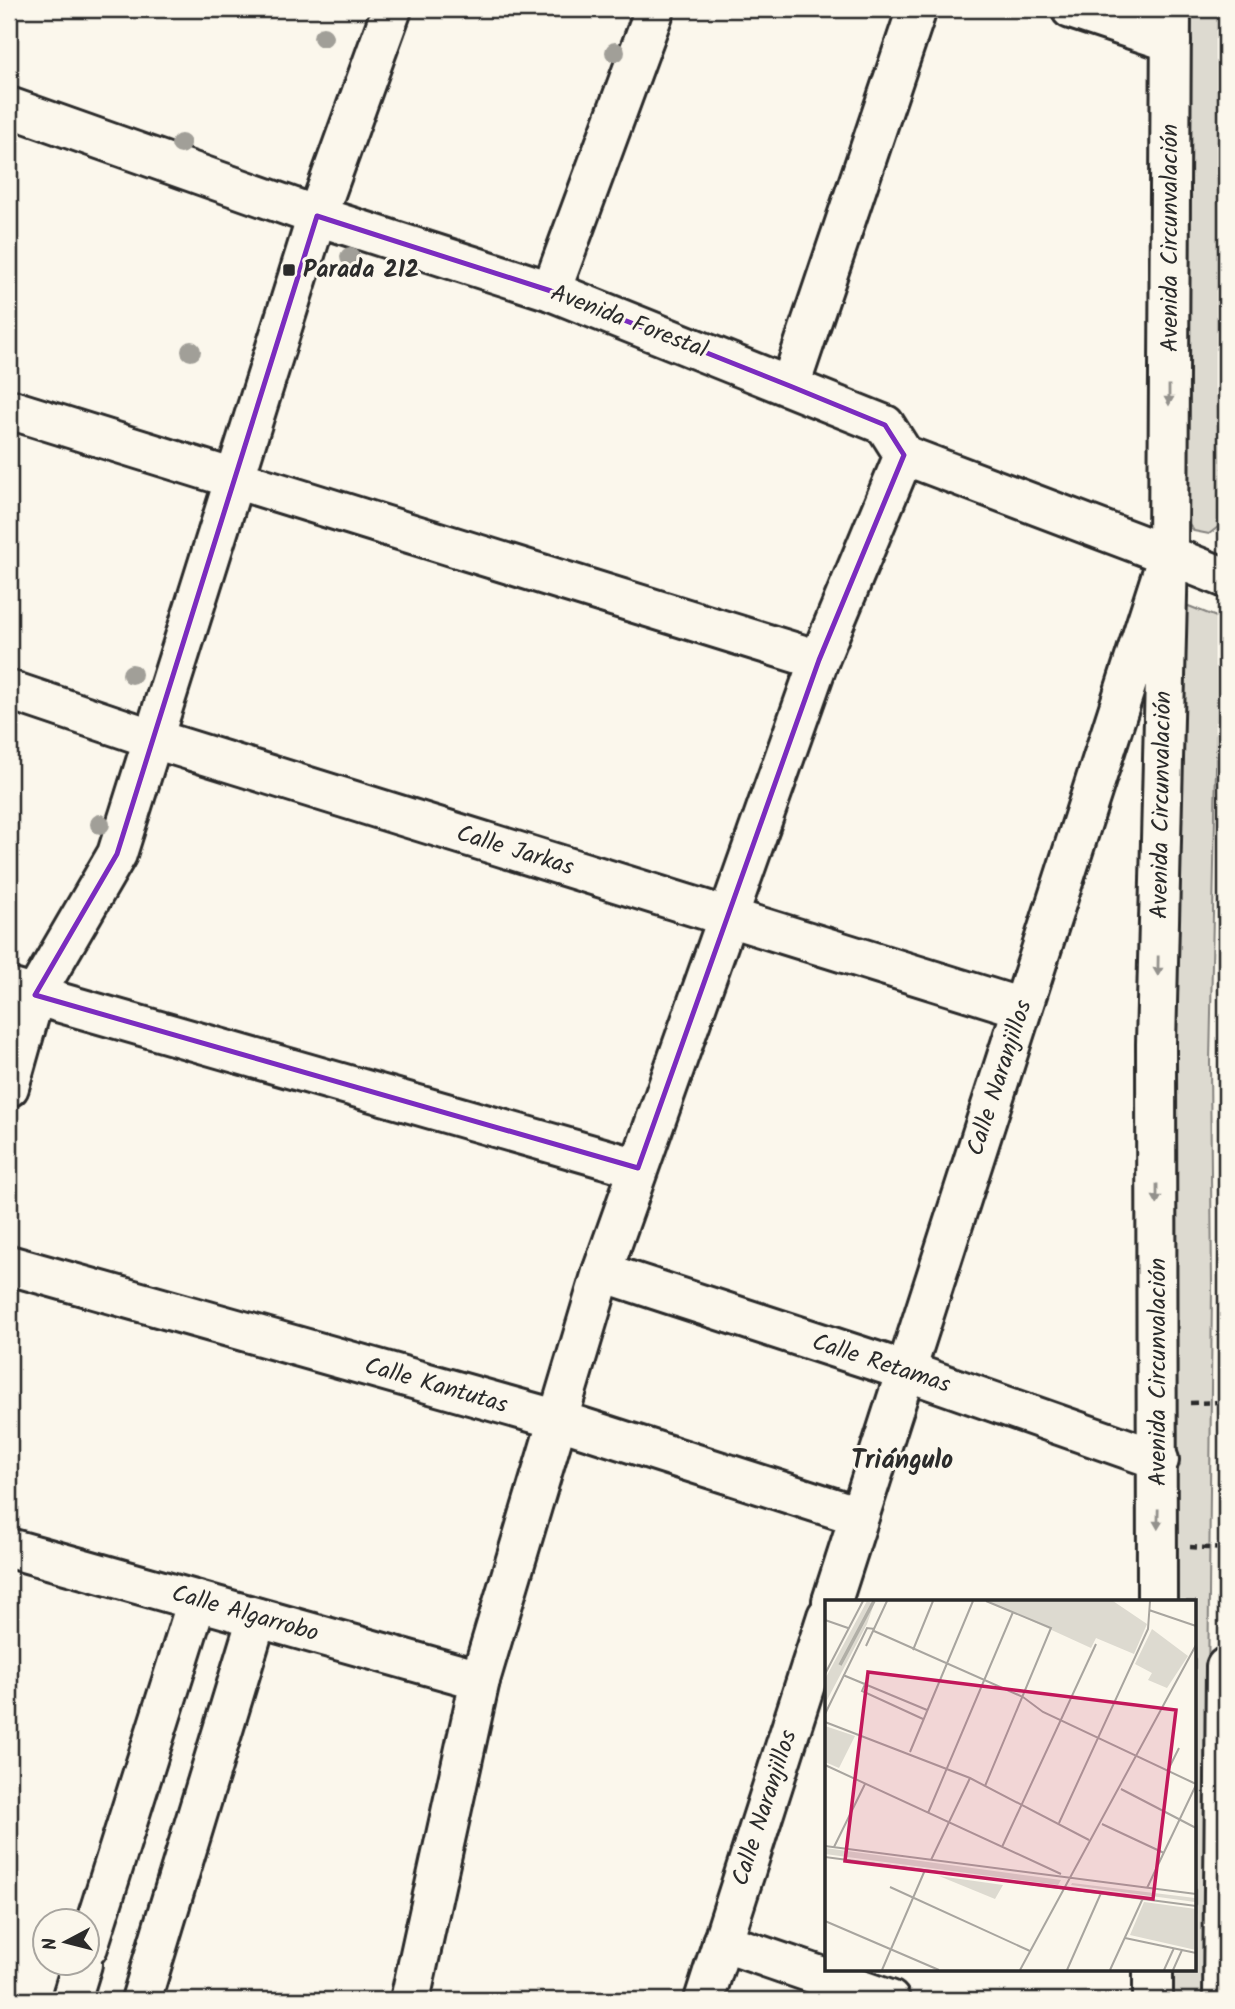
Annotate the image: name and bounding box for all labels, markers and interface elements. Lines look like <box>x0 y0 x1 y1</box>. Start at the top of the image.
street label: Avenida Circunvalación <box>1151 124 1190 352</box>
place label: Parada 212 <box>303 251 419 290</box>
marker: Parada 212 <box>281 262 297 278</box>
street label: Avenida Forestal <box>545 274 713 370</box>
one-way arrow <box>1163 385 1175 407</box>
street label: Avenida Circunvalación <box>1141 690 1183 920</box>
street label: Calle Jarkas <box>451 815 579 887</box>
one-way arrow <box>1152 955 1163 977</box>
street label: Calle Naranjillos <box>956 995 1044 1161</box>
one-way arrow <box>1151 1183 1163 1205</box>
street label: Avenida Circunvalación <box>1139 1258 1178 1486</box>
street label: Calle Retamas <box>807 1323 955 1405</box>
street label: Calle Kantutas <box>360 1347 512 1425</box>
district label: Triángulo <box>851 1440 953 1482</box>
one-way arrow <box>1152 1508 1164 1530</box>
street label: Calle Algarrobo <box>167 1574 323 1654</box>
inset map <box>825 1600 1196 1970</box>
street label: Calle Naranjillos <box>721 1725 809 1891</box>
north arrow <box>32 1908 102 1978</box>
text: N <box>35 1936 67 1952</box>

